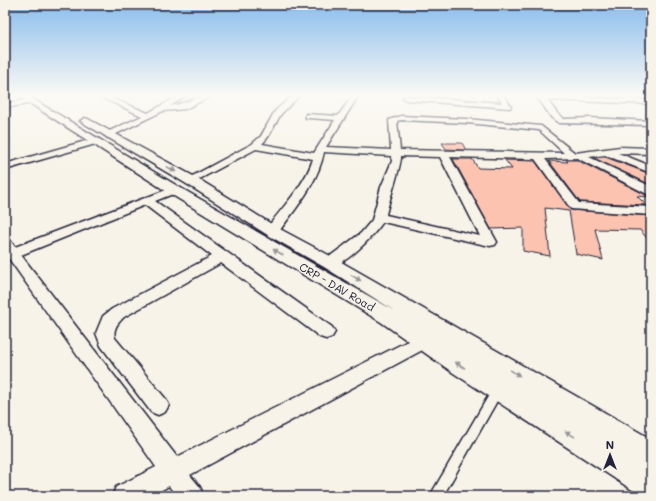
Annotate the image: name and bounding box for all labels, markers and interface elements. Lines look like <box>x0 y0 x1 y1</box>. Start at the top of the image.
one-way arrow <box>166 166 177 173</box>
one-way arrow <box>272 248 284 255</box>
street label: CRP - DAV Road <box>297 259 378 314</box>
one-way arrow <box>350 274 362 281</box>
one-way arrow <box>455 361 465 369</box>
one-way arrow <box>509 370 521 377</box>
one-way arrow <box>564 430 576 437</box>
north arrow <box>590 435 630 475</box>
text: N <box>606 437 614 452</box>

